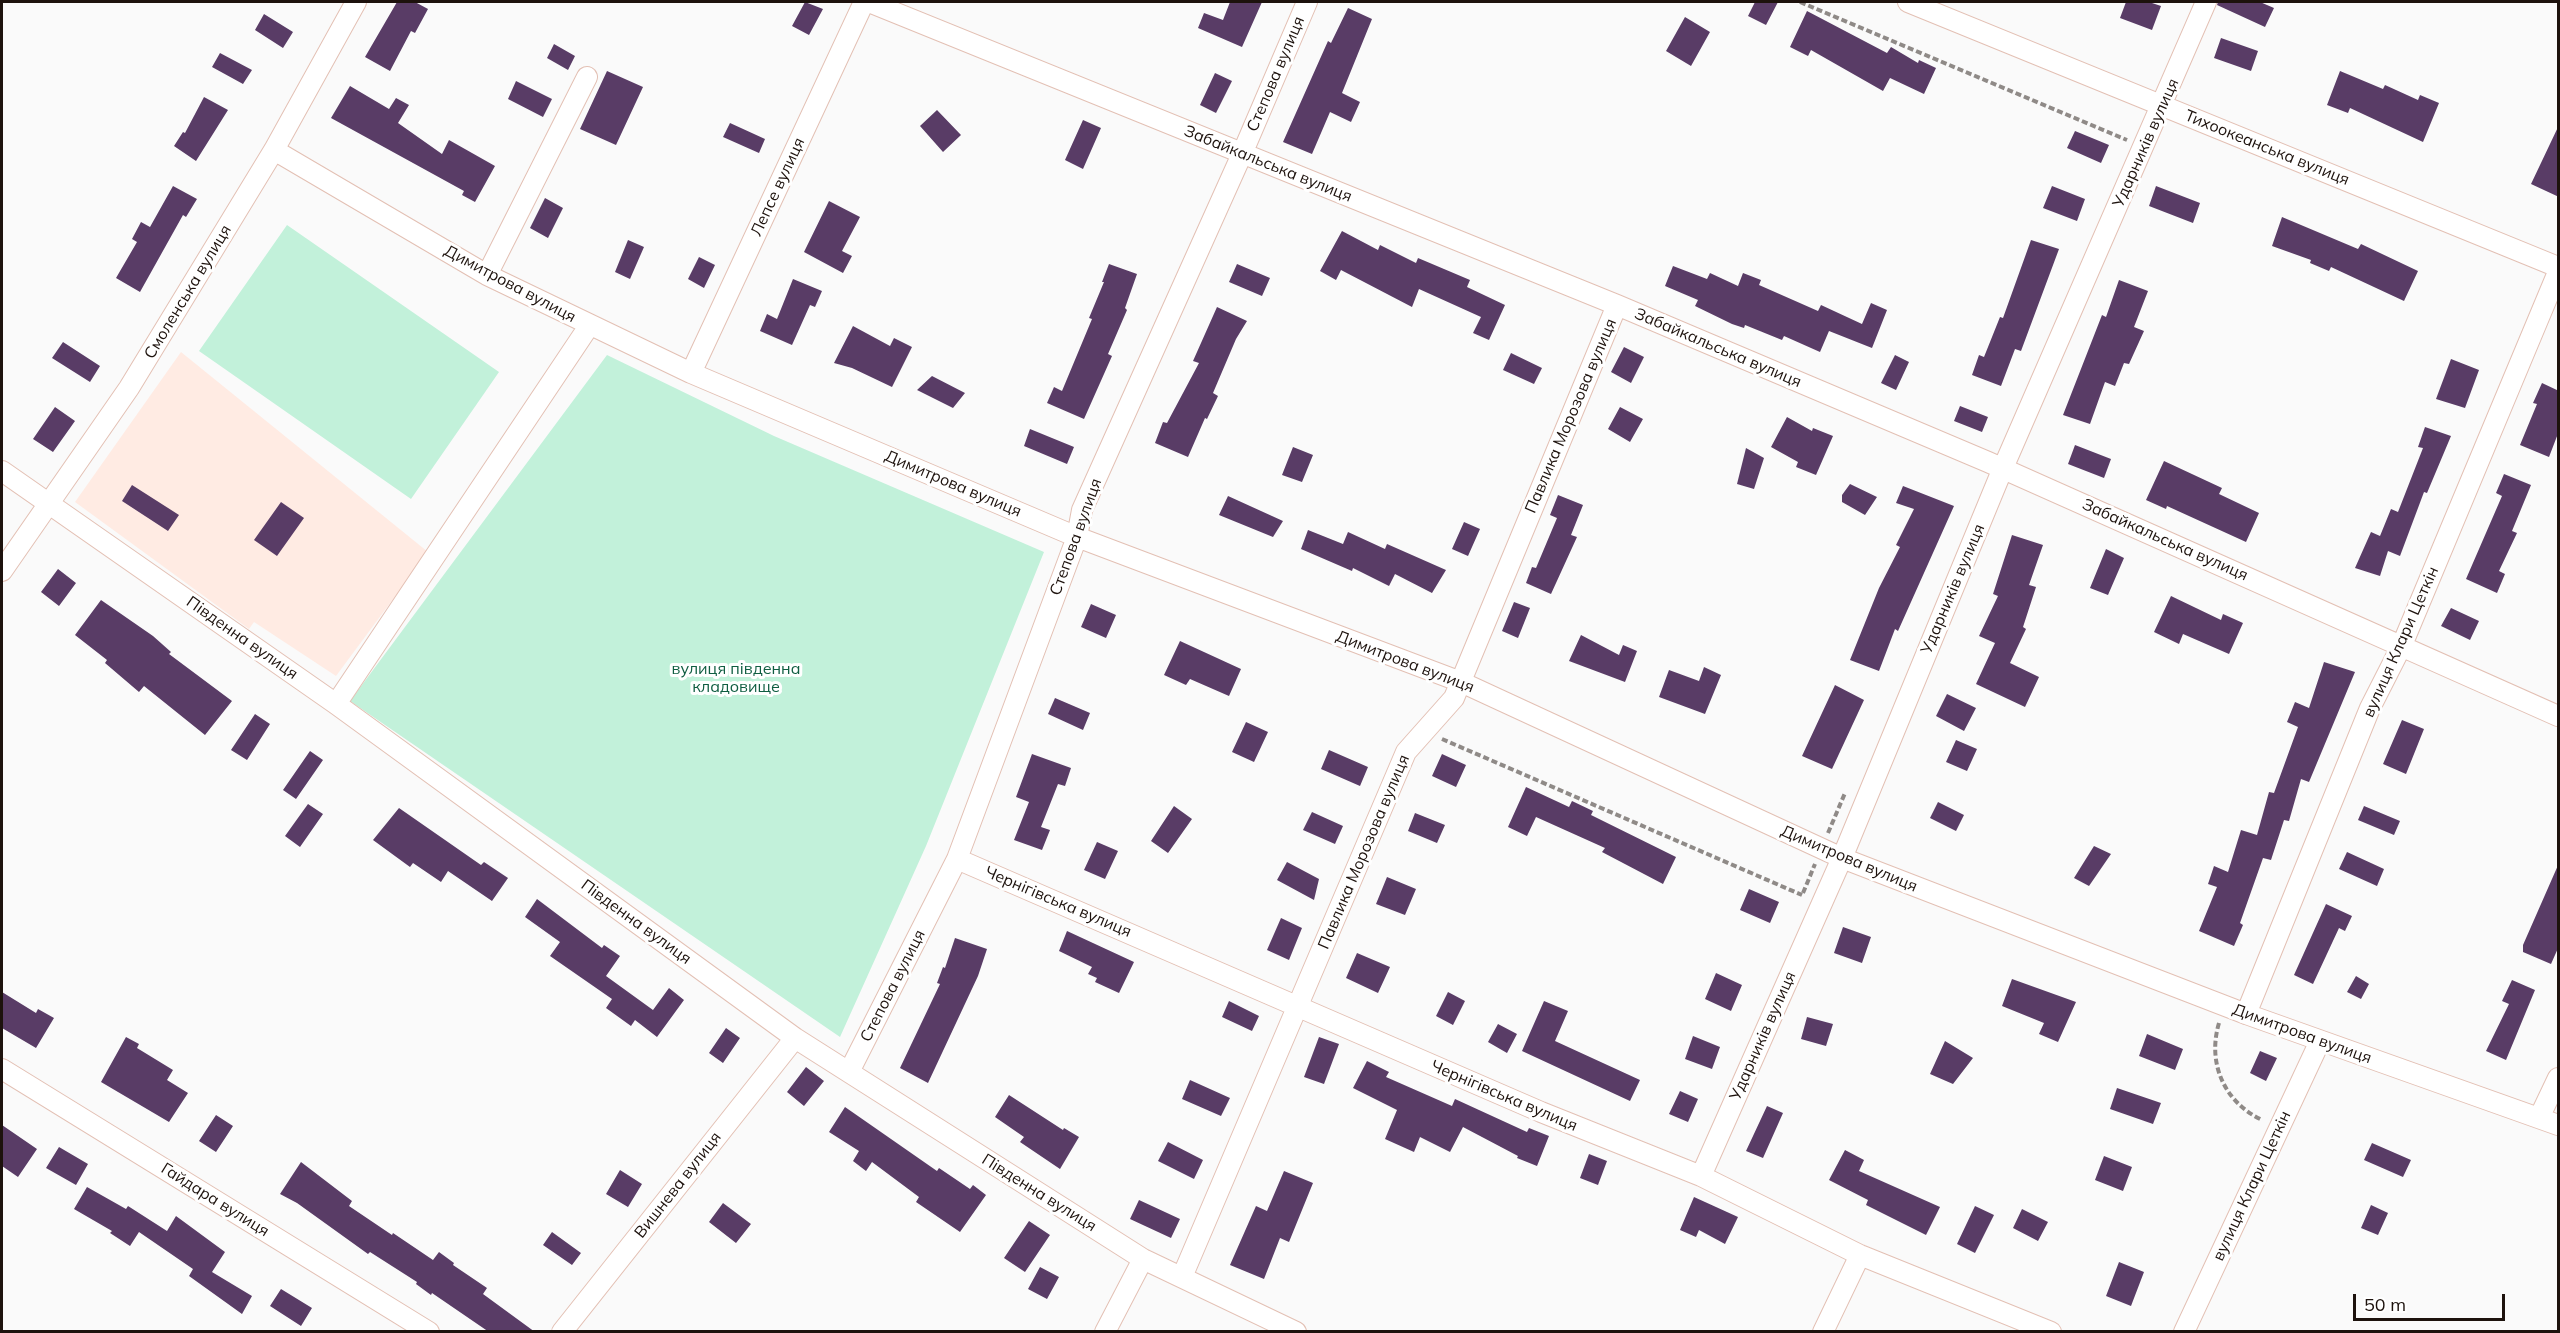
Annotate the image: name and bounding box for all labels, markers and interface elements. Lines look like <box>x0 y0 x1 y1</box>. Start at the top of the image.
street label: Степова вулиця <box>1243 13 1309 135</box>
street label: Ударників вулиця <box>2109 76 2183 210</box>
street label: Тихоокеанська вулиця <box>2182 106 2352 190</box>
street label: Забайкальська вулиця <box>1181 122 1355 206</box>
street label: Лепсе вулиця <box>747 135 809 239</box>
street label: Смоленська вулиця <box>140 222 236 362</box>
street label: Димитрова вулиця <box>441 241 579 327</box>
street label: Забайкальська вулиця <box>1632 304 1804 392</box>
street label: Павлика Морозова вулиця <box>1521 316 1621 516</box>
street label: Димитрова вулиця <box>882 447 1024 521</box>
street label: Степова вулиця <box>1046 476 1106 598</box>
street label: Забайкальська вулиця <box>2079 495 2251 585</box>
street label: Ударників вулиця <box>1917 521 1989 657</box>
street label: вулиця Клари Цеткін <box>2359 564 2443 720</box>
street label: Південна вулиця <box>183 592 301 684</box>
street label: Димитрова вулиця <box>1333 627 1477 697</box>
park label: вулиця південна кладовище <box>672 659 800 697</box>
street label: Павлика Морозова вулиця <box>1314 752 1414 952</box>
street label: Димитрова вулиця <box>1778 822 1920 896</box>
street label: Чернігівська вулиця <box>982 862 1134 942</box>
street label: Південна вулиця <box>577 876 695 968</box>
street label: Степова вулиця <box>856 927 930 1045</box>
street label: Ударників вулиця <box>1726 969 1800 1103</box>
street label: Димитрова вулиця <box>2230 1000 2374 1068</box>
street label: Чернігівська вулиця <box>1428 1056 1580 1136</box>
street label: вулиця Клари Цеткін <box>2209 1108 2295 1264</box>
street label: Вишнева вулиця <box>631 1128 725 1242</box>
street label: Південна вулиця <box>978 1150 1100 1236</box>
street label: Гайдара вулиця <box>157 1159 273 1241</box>
scale bar <box>2356 1282 2508 1320</box>
text: 50 m <box>2364 1293 2406 1316</box>

